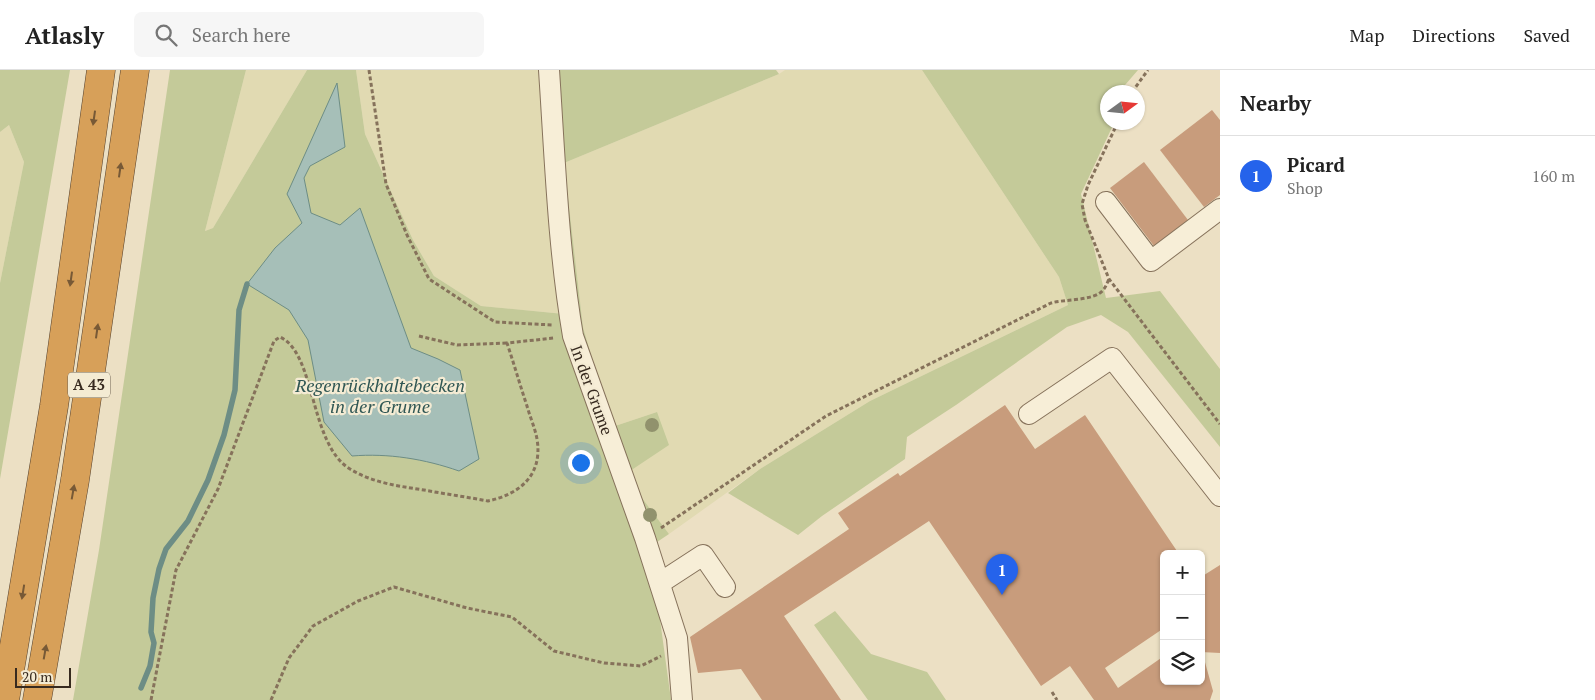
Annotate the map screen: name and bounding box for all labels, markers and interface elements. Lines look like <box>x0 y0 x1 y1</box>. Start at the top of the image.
search box <box>134 12 484 57</box>
text: Atlasly <box>25 19 104 51</box>
icon: search <box>152 21 180 49</box>
text: Search here <box>192 22 291 47</box>
text: Map <box>1349 23 1384 47</box>
text: Directions <box>1412 23 1495 47</box>
text: Saved <box>1523 23 1570 47</box>
north arrow <box>1100 85 1145 130</box>
text: Nearby <box>1240 89 1311 117</box>
one-way arrow <box>90 111 98 127</box>
text: Picard <box>1287 152 1345 177</box>
one-way arrow <box>117 162 125 178</box>
text: 1 <box>1251 165 1261 187</box>
text: 160 m <box>1532 165 1575 187</box>
text: Shop <box>1287 177 1323 199</box>
one-way arrow <box>67 272 75 288</box>
one-way arrow <box>93 323 101 339</box>
street label: In der Grume <box>566 342 618 438</box>
road number: A 43 <box>68 372 110 398</box>
water label: Regenrückhaltebecken in der Grume <box>294 373 465 418</box>
your location <box>568 450 594 476</box>
one-way arrow <box>69 483 77 499</box>
map controls <box>1160 550 1205 685</box>
button: + <box>1160 550 1205 595</box>
pin: 1 <box>986 554 1018 595</box>
one-way arrow <box>18 584 26 600</box>
button: − <box>1160 595 1205 640</box>
button: layers <box>1160 640 1205 685</box>
one-way arrow <box>42 644 50 660</box>
scale bar <box>15 665 71 688</box>
text: 20 m <box>22 667 52 686</box>

